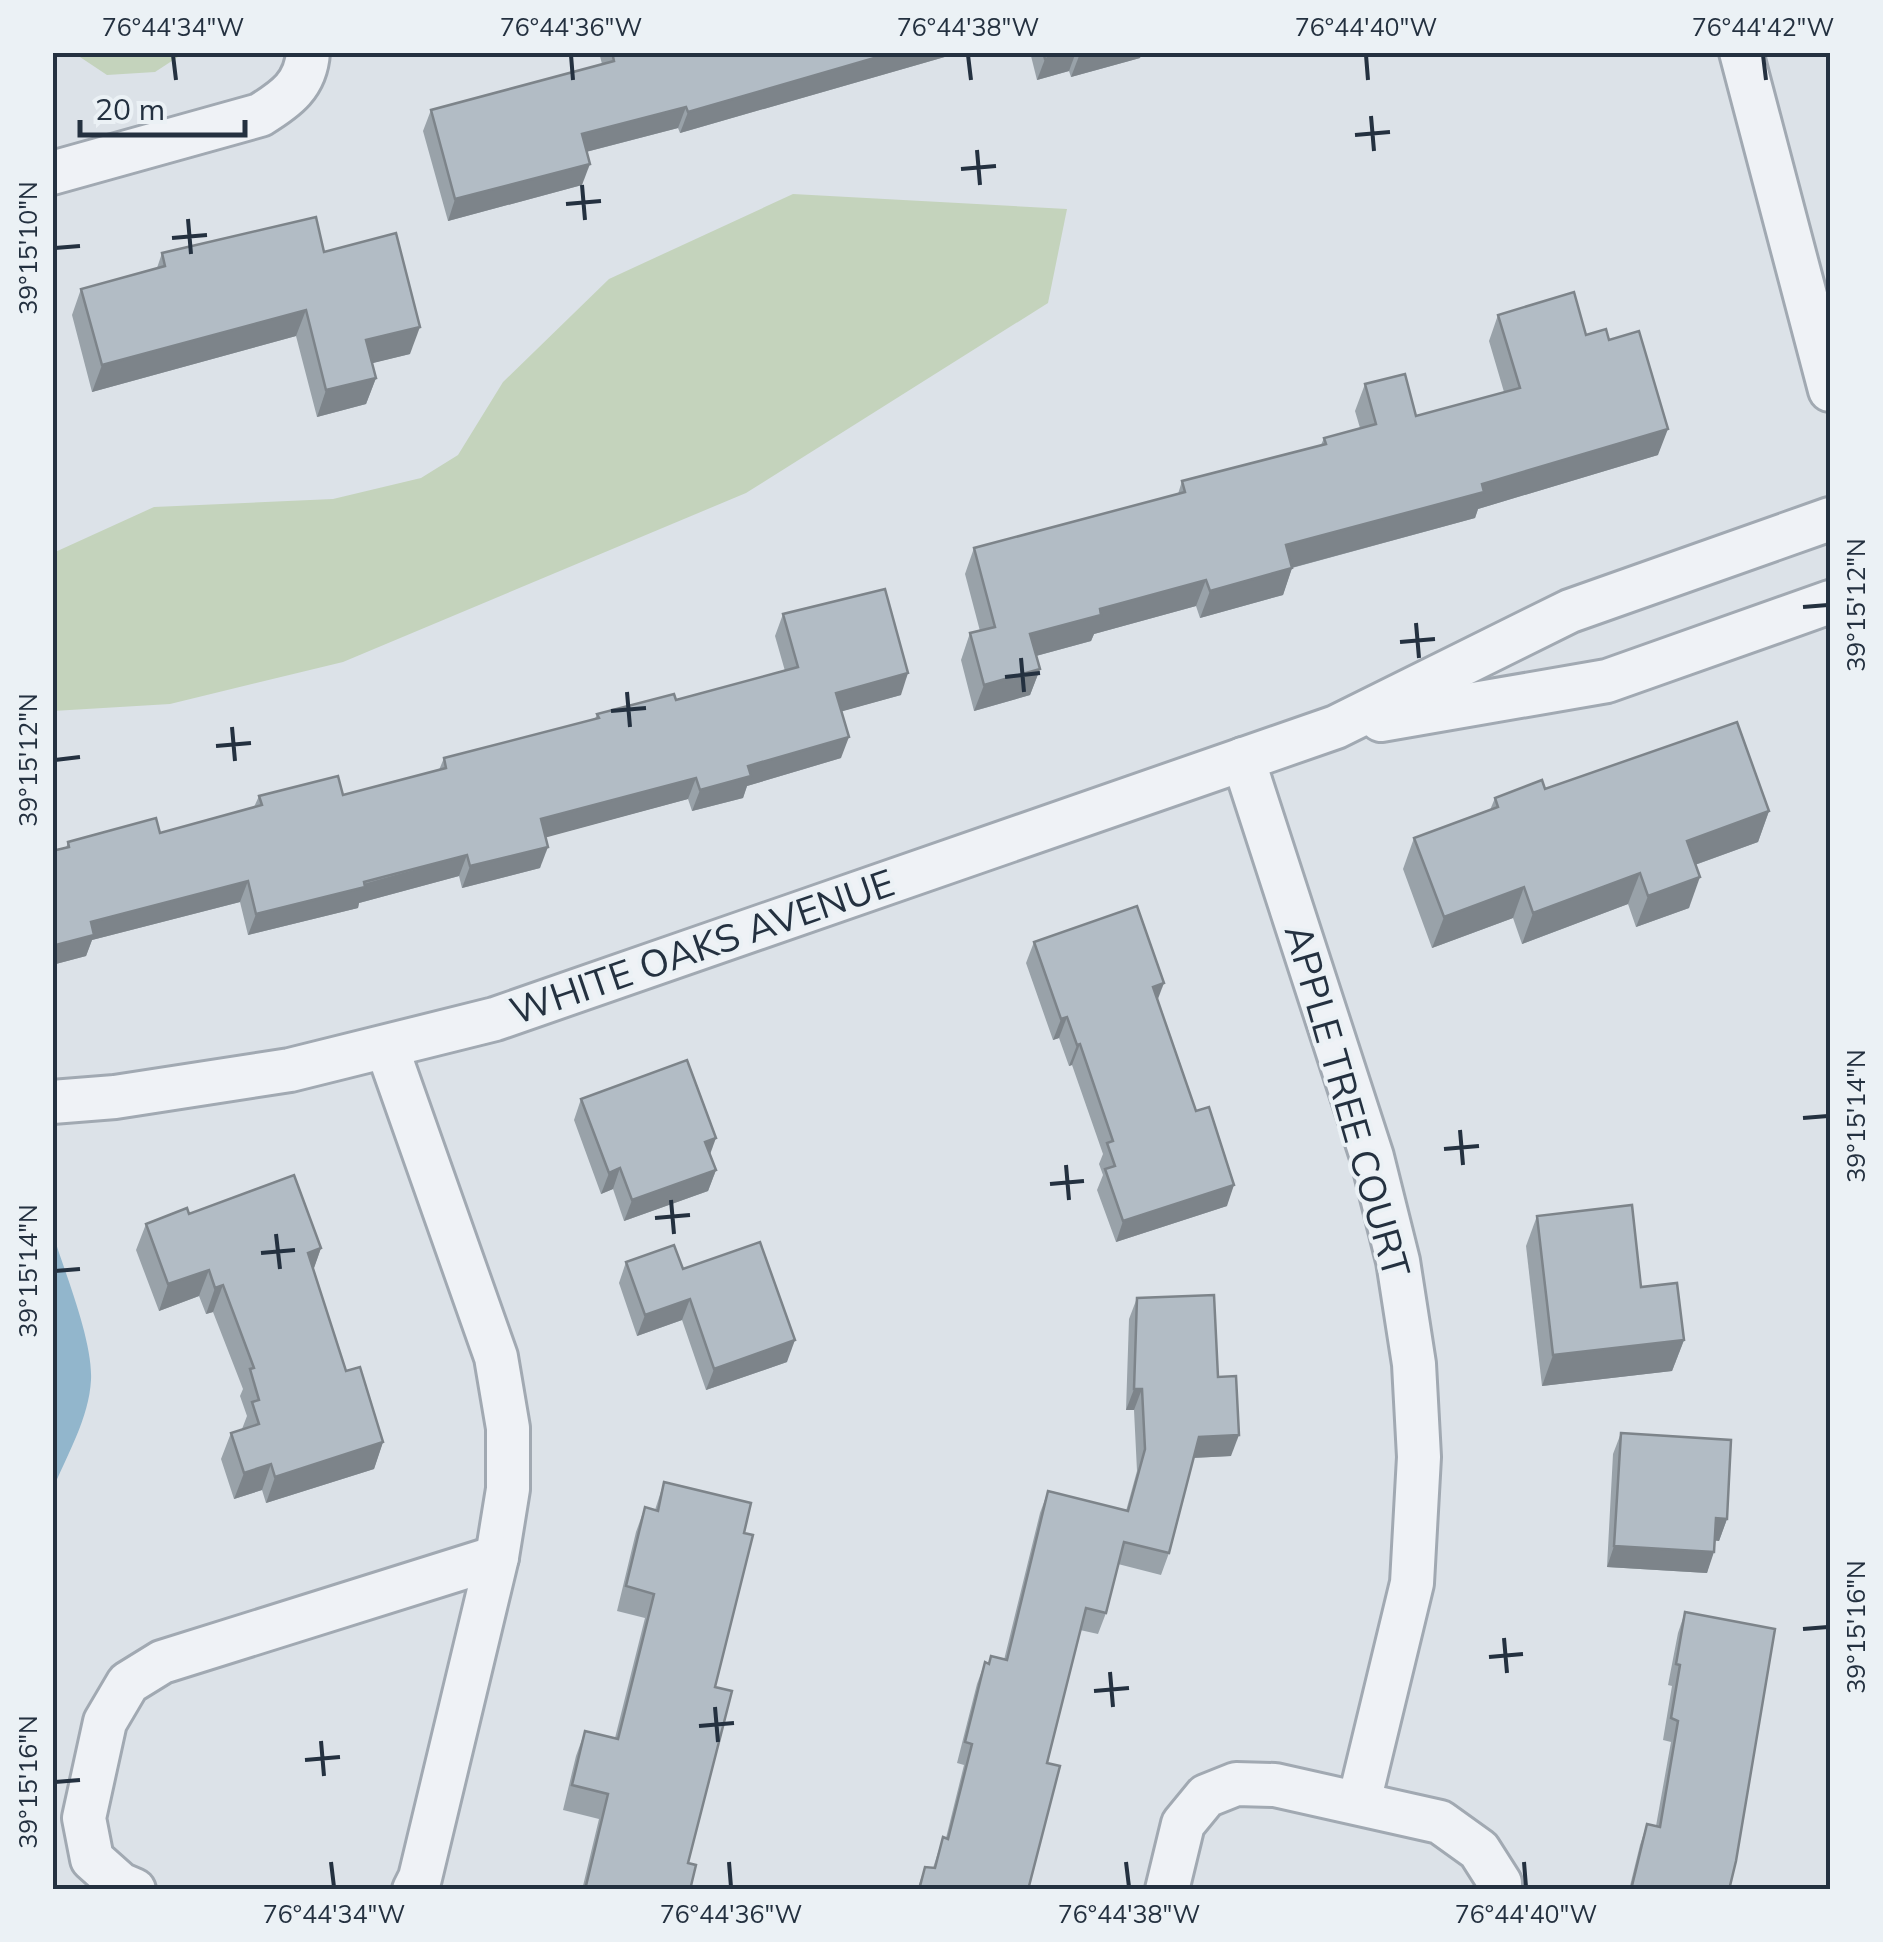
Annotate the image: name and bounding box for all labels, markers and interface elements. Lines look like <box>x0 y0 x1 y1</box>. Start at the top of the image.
text: 76°44'34"W <box>102 11 244 42</box>
text: 76°44'36"W <box>500 11 642 42</box>
text: 76°44'38"W <box>897 11 1039 42</box>
text: 76°44'40"W <box>1295 11 1437 42</box>
text: 76°44'42"W <box>1692 11 1834 42</box>
scale bar <box>80 75 245 137</box>
text: 20 m <box>95 90 165 128</box>
text: 39°15'10"N <box>12 181 43 315</box>
text: 39°15'12"N <box>1840 538 1871 672</box>
text: 39°15'12"N <box>12 693 43 827</box>
street label: WHITE OAKS AVENUE <box>503 858 900 1034</box>
street label: APPLE TREE COURT <box>1275 919 1421 1283</box>
text: 39°15'14"N <box>1840 1049 1871 1183</box>
text: 39°15'14"N <box>12 1204 43 1338</box>
text: 39°15'16"N <box>1840 1560 1871 1694</box>
text: 39°15'16"N <box>12 1715 43 1849</box>
text: 76°44'34"W <box>263 1898 405 1929</box>
text: 76°44'36"W <box>660 1898 802 1929</box>
text: 76°44'38"W <box>1058 1898 1200 1929</box>
text: 76°44'40"W <box>1455 1898 1597 1929</box>

